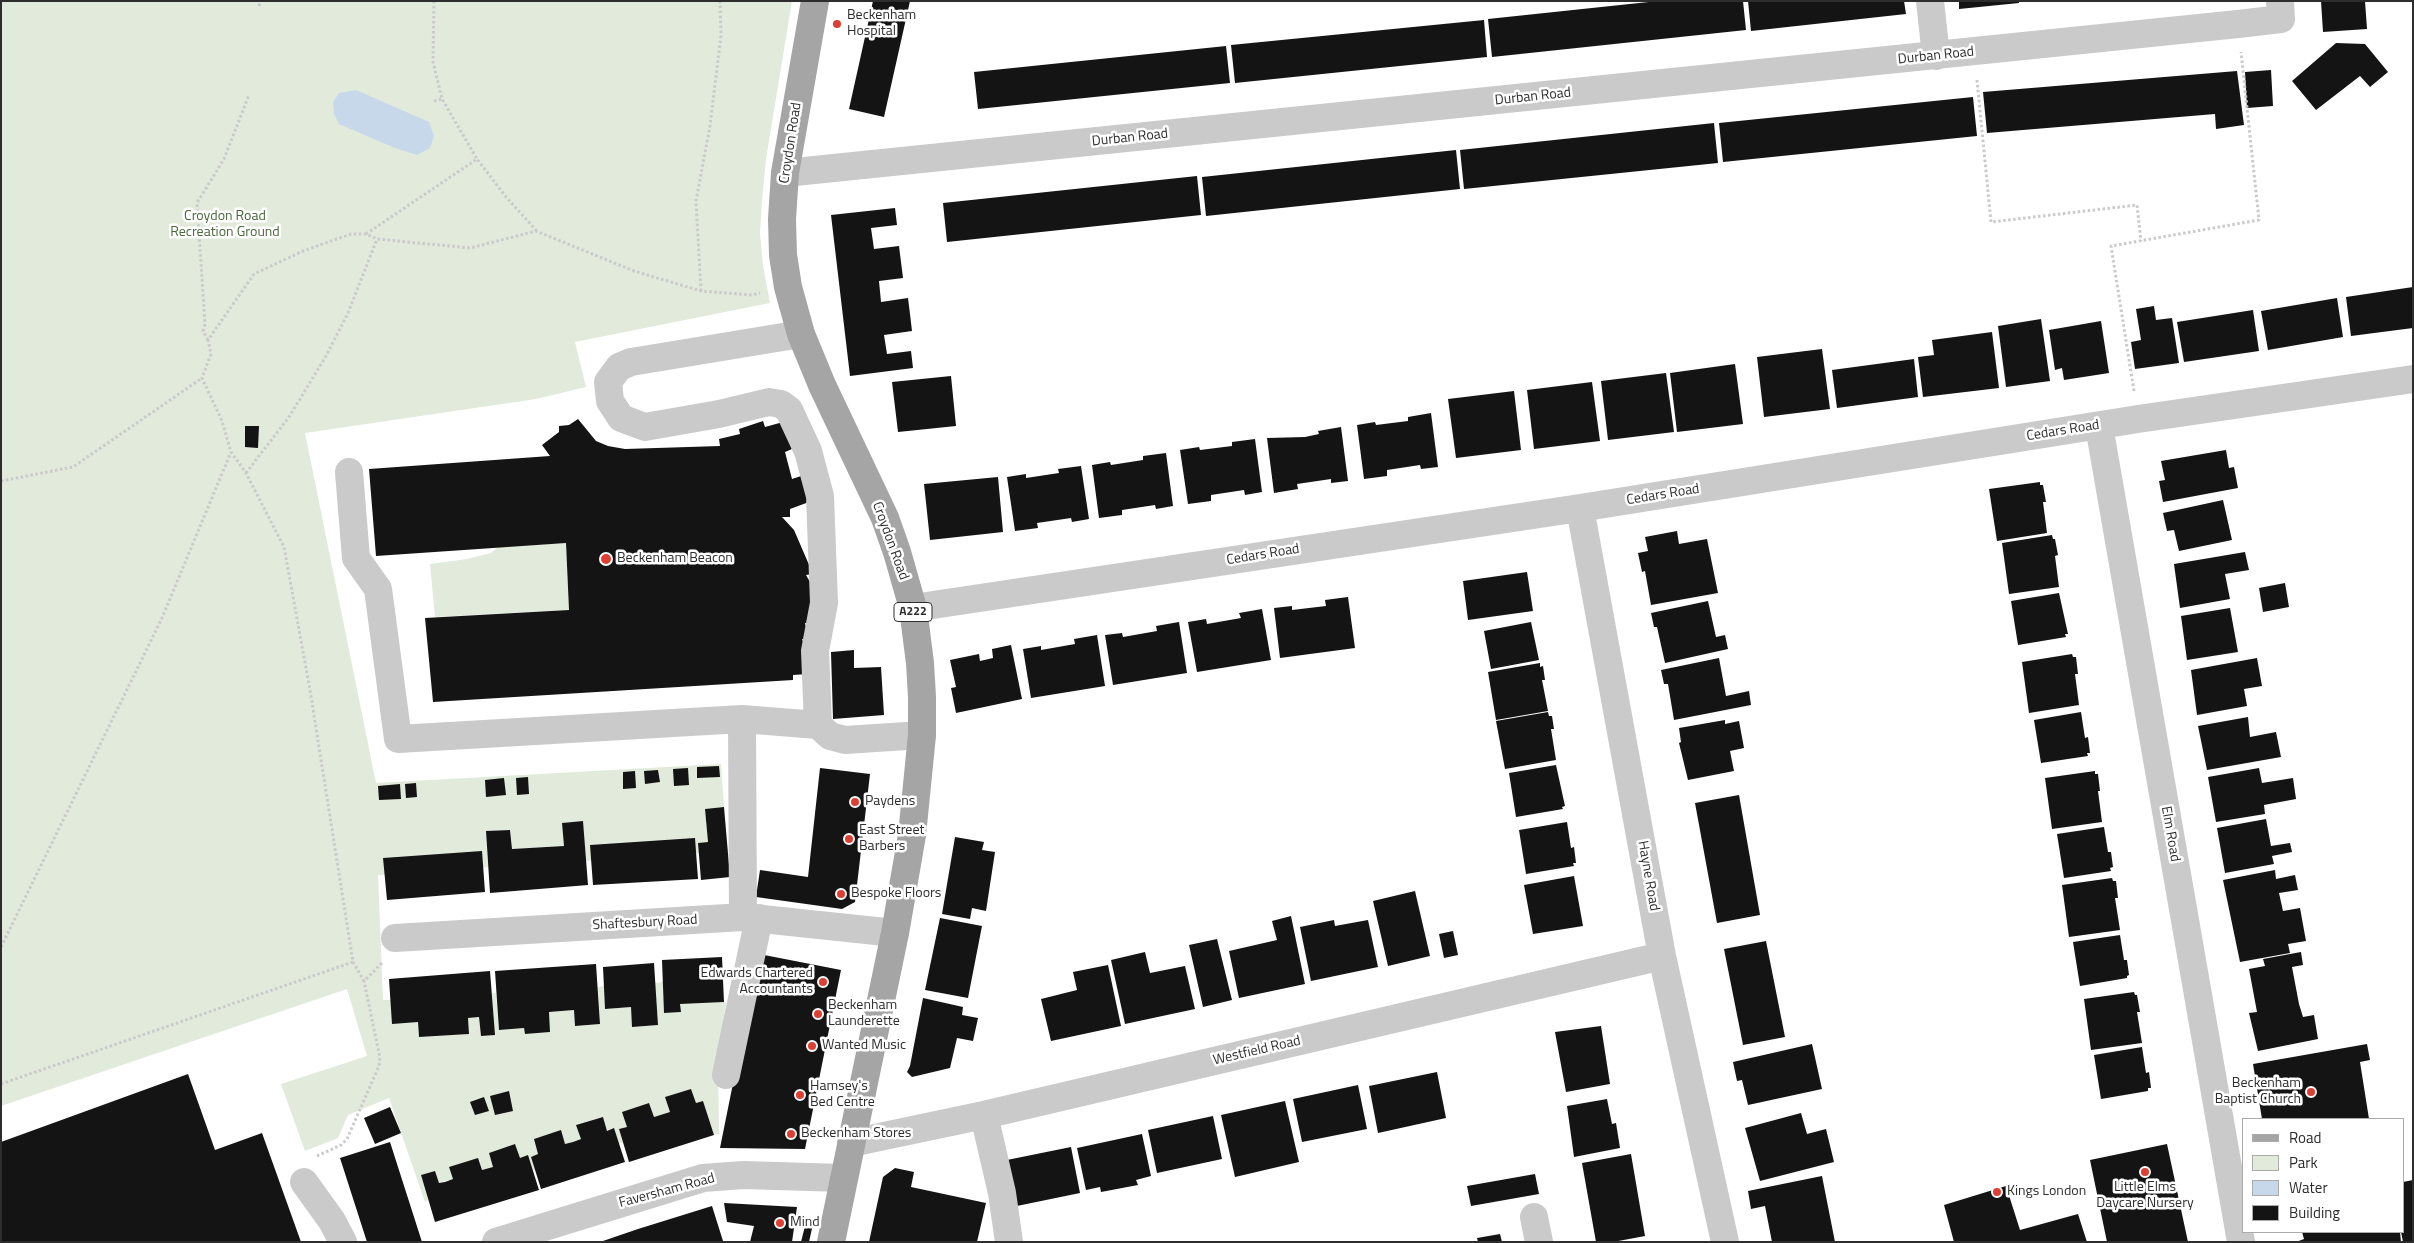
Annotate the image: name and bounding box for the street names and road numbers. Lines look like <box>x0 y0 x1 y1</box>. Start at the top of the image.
street label: Durban Road <box>1897 44 1975 68</box>
street label: Durban Road <box>1494 85 1572 109</box>
street label: Croydon Road <box>776 101 806 185</box>
street label: Durban Road <box>1091 126 1169 150</box>
street label: Cedars Road <box>2025 417 2101 445</box>
street label: Cedars Road <box>1625 481 1701 509</box>
street label: Croydon Road <box>868 500 912 582</box>
street label: Cedars Road <box>1225 541 1301 569</box>
road number: A222 <box>894 602 932 622</box>
street label: Elm Road <box>2157 805 2183 863</box>
street label: Hayne Road <box>1634 840 1662 912</box>
street label: Shaftesbury Road <box>592 912 698 934</box>
street label: Westfield Road <box>1212 1033 1302 1069</box>
street label: Faversham Road <box>617 1170 717 1212</box>

